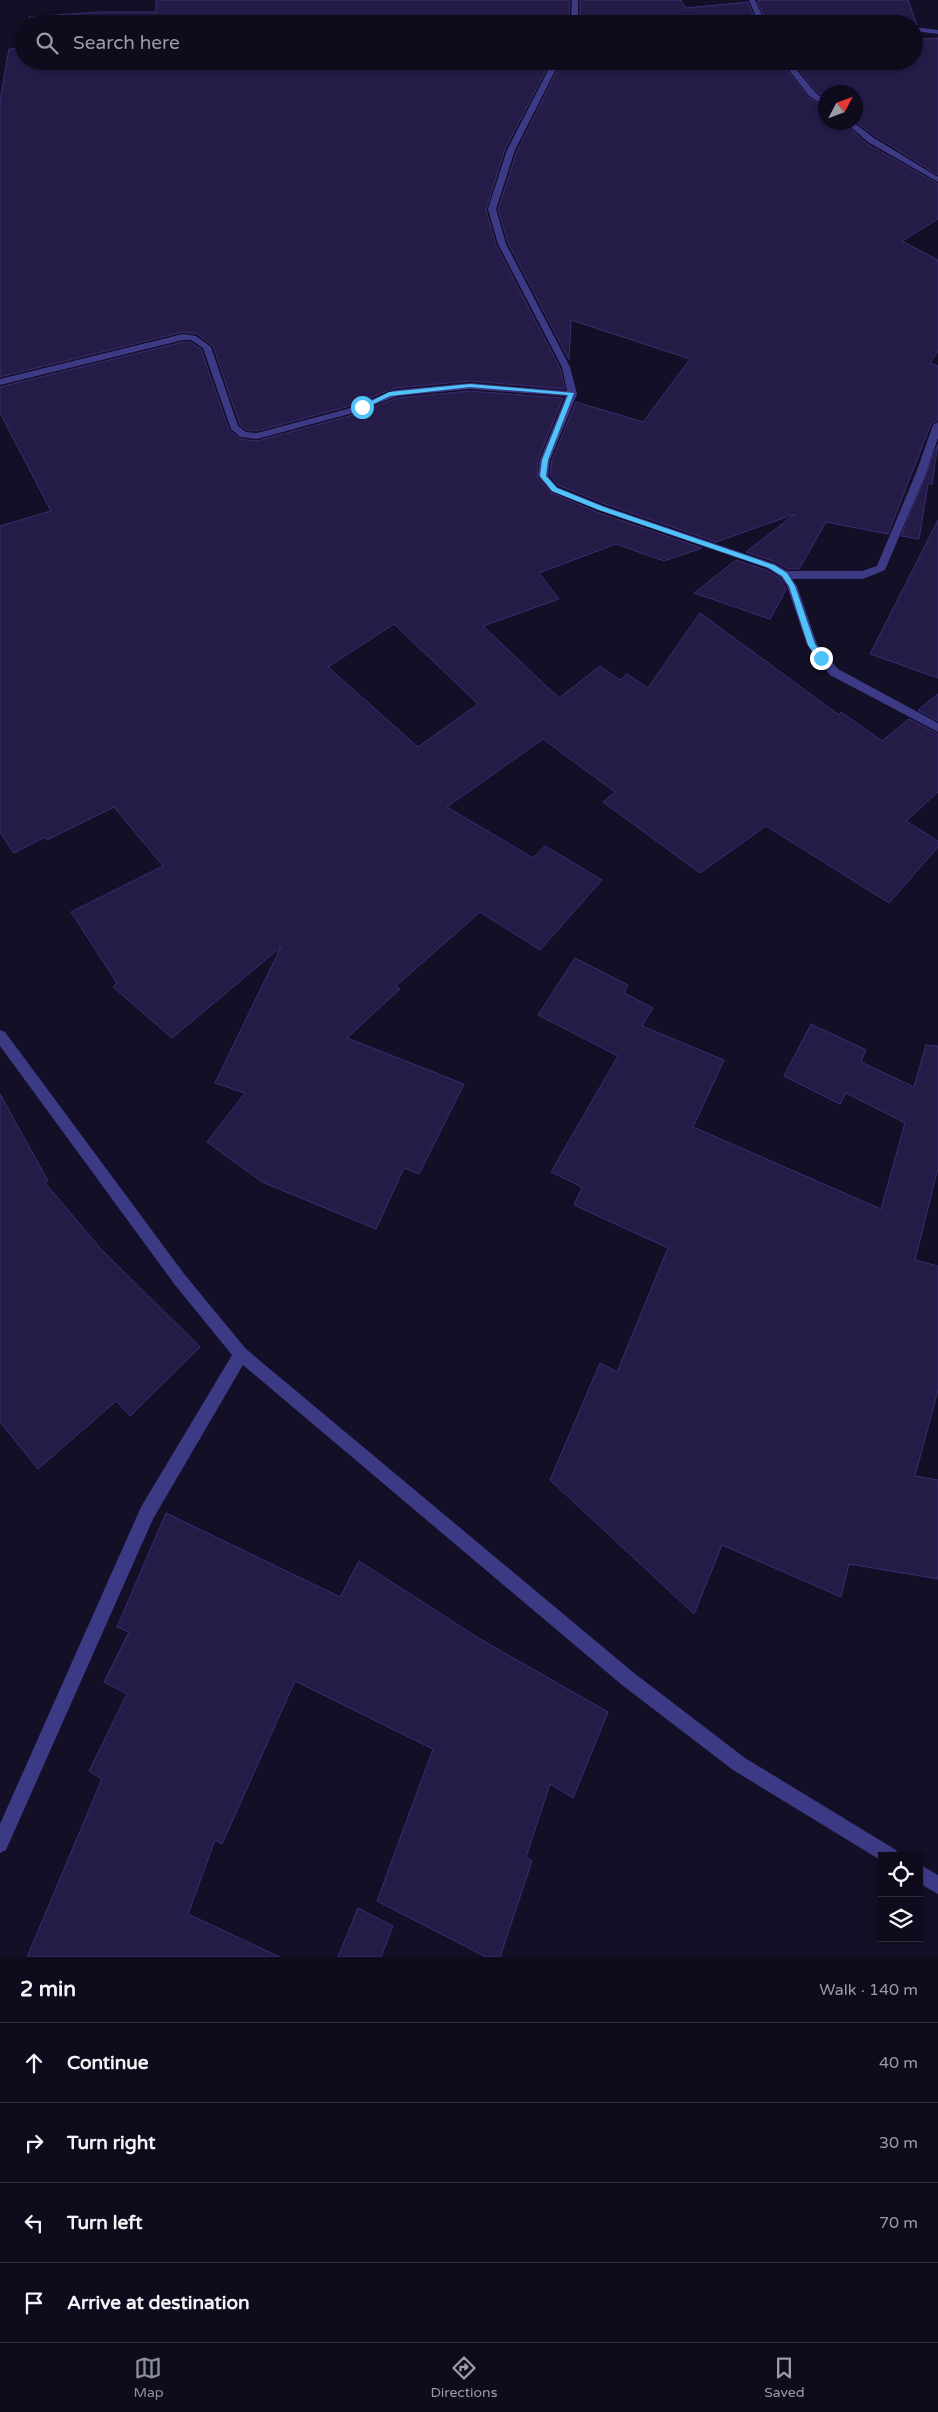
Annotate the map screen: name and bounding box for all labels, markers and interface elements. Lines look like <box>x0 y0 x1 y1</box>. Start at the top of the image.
search box <box>15 15 923 70</box>
icon: search <box>33 29 61 57</box>
text: Search here <box>73 32 180 54</box>
north arrow <box>818 85 863 130</box>
route start <box>351 396 374 419</box>
route end <box>810 647 833 670</box>
map controls <box>878 1852 923 1942</box>
button: locate <box>878 1852 923 1897</box>
button: layers <box>878 1897 923 1942</box>
text: 2 min <box>20 1977 76 2002</box>
text: Walk · 140 m <box>819 1980 918 2000</box>
icon: ahead <box>20 2049 48 2077</box>
text: Continue <box>67 2052 149 2074</box>
text: 40 m <box>879 2053 918 2073</box>
icon: right <box>20 2129 48 2157</box>
text: Turn right <box>67 2132 155 2154</box>
text: 30 m <box>879 2133 918 2153</box>
icon: left <box>20 2209 48 2237</box>
text: Turn left <box>67 2212 143 2234</box>
text: 70 m <box>879 2213 918 2233</box>
icon: arrive <box>20 2289 48 2317</box>
text: Arrive at destination <box>67 2292 250 2314</box>
tab: Map <box>133 2354 164 2401</box>
tab: Directions <box>430 2354 497 2401</box>
tab: Saved <box>764 2354 805 2401</box>

